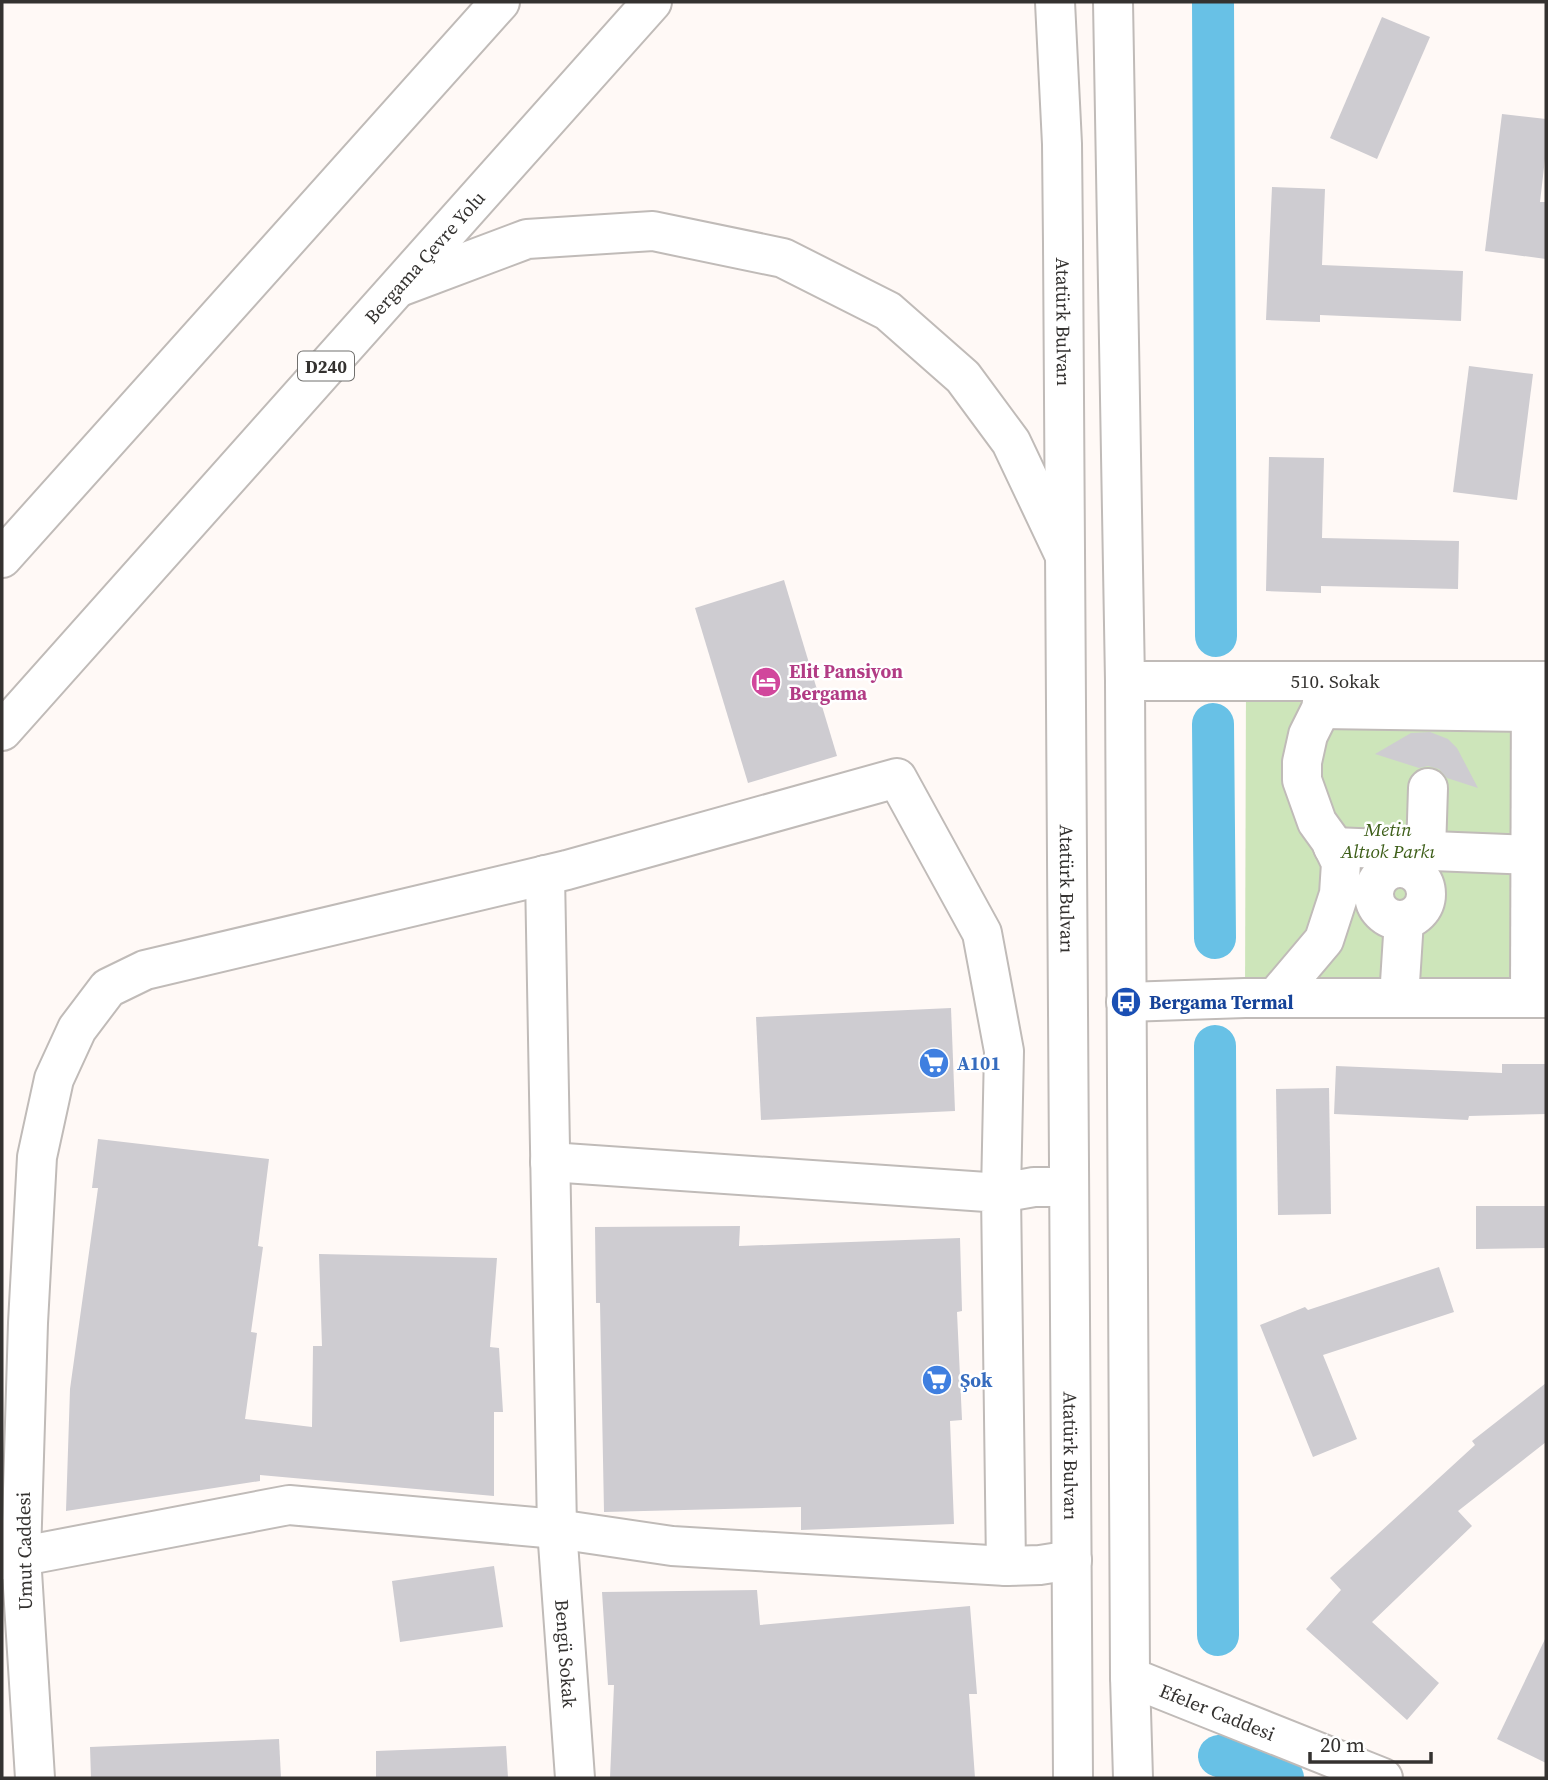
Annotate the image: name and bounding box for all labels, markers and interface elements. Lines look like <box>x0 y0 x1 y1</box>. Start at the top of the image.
street label: Bergama Çevre Yolu <box>358 185 491 329</box>
street label: Atatürk Bulvarı <box>1050 257 1077 387</box>
road number: D240 <box>298 352 354 380</box>
place label: Elit Pansiyon Bergama <box>789 658 903 706</box>
hotel icon: Elit Pansiyon Bergama <box>749 665 783 699</box>
street label: 510. Sokak <box>1290 668 1380 694</box>
park label: Metin Altıok Parkı <box>1340 816 1435 864</box>
street label: Atatürk Bulvarı <box>1054 824 1081 954</box>
bus stop icon: Bergama Termal <box>1109 985 1143 1019</box>
place label: Bergama Termal <box>1149 989 1294 1015</box>
supermarket icon: A101 <box>917 1046 951 1080</box>
place label: A101 <box>957 1050 1001 1076</box>
supermarket icon: Şok <box>920 1363 954 1397</box>
place label: Şok <box>960 1367 993 1393</box>
street label: Atatürk Bulvarı <box>1057 1391 1084 1521</box>
street label: Umut Caddesi <box>10 1491 38 1611</box>
street label: Bengü Sokak <box>549 1598 583 1709</box>
street label: Efeler Caddesi <box>1156 1677 1279 1747</box>
scale bar <box>1310 1720 1431 1764</box>
text: 20 m <box>1320 1730 1365 1759</box>

